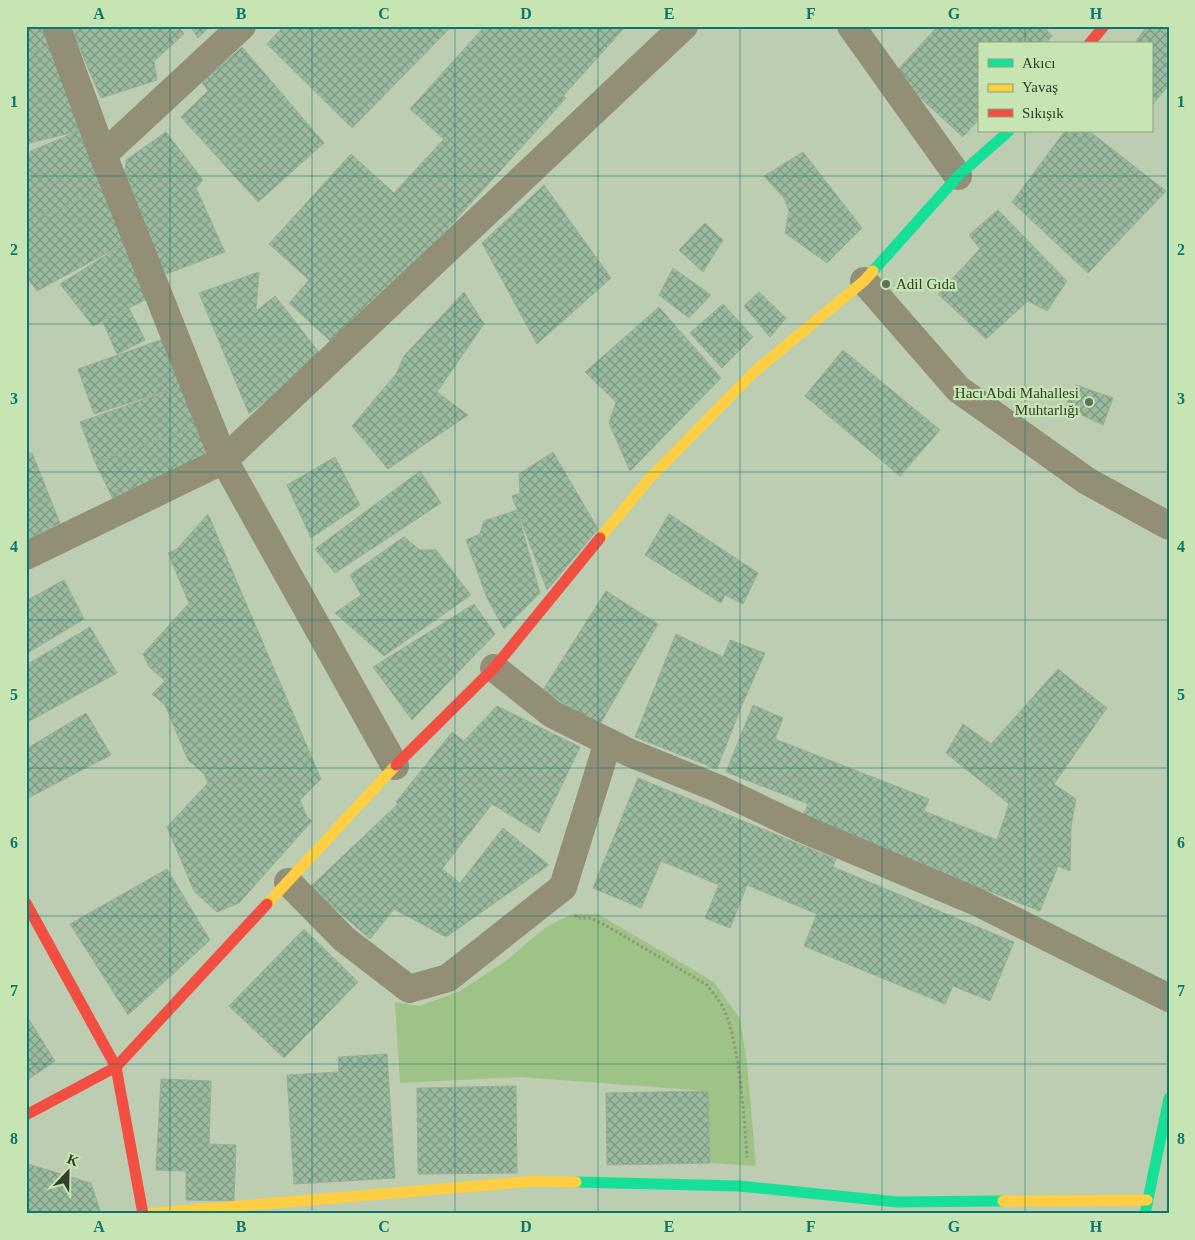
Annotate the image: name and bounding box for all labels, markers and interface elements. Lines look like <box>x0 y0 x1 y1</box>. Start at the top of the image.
text: A <box>93 5 105 22</box>
text: B <box>236 5 247 22</box>
text: C <box>378 5 390 22</box>
text: D <box>520 5 532 22</box>
text: E <box>664 5 674 22</box>
text: F <box>806 5 816 22</box>
text: G <box>948 5 961 22</box>
text: H <box>1090 5 1103 22</box>
legend <box>978 42 1152 132</box>
text: Akıcı <box>1022 55 1055 71</box>
text: Yavaş <box>1022 79 1058 95</box>
text: 1 <box>10 93 18 110</box>
text: 1 <box>1177 93 1185 110</box>
text: Sıkışık <box>1022 105 1064 121</box>
text: 2 <box>10 241 18 258</box>
text: 2 <box>1177 241 1185 258</box>
place label: Adil Gıda <box>896 276 956 292</box>
marker: Adil Gıda <box>880 278 892 290</box>
place label: Hacı Abdi Mahallesi Muhtarlığı <box>955 385 1079 418</box>
text: 3 <box>10 390 18 407</box>
text: 3 <box>1177 390 1185 407</box>
marker: Hacı Abdi Mahallesi Muhtarlığı <box>1083 396 1095 408</box>
text: 4 <box>10 538 18 555</box>
text: 4 <box>1177 538 1185 555</box>
text: 5 <box>10 686 18 703</box>
text: 5 <box>1177 686 1185 703</box>
text: 6 <box>10 834 18 851</box>
text: 6 <box>1177 834 1185 851</box>
text: 7 <box>10 982 18 999</box>
text: 7 <box>1177 982 1185 999</box>
text: 8 <box>10 1130 18 1147</box>
text: 8 <box>1177 1130 1185 1147</box>
north arrow <box>42 1148 92 1198</box>
text: K <box>65 1151 81 1169</box>
text: A <box>93 1218 105 1235</box>
text: B <box>236 1218 247 1235</box>
text: C <box>378 1218 390 1235</box>
text: D <box>520 1218 532 1235</box>
text: E <box>664 1218 674 1235</box>
text: F <box>806 1218 816 1235</box>
text: G <box>948 1218 961 1235</box>
text: H <box>1090 1218 1103 1235</box>

